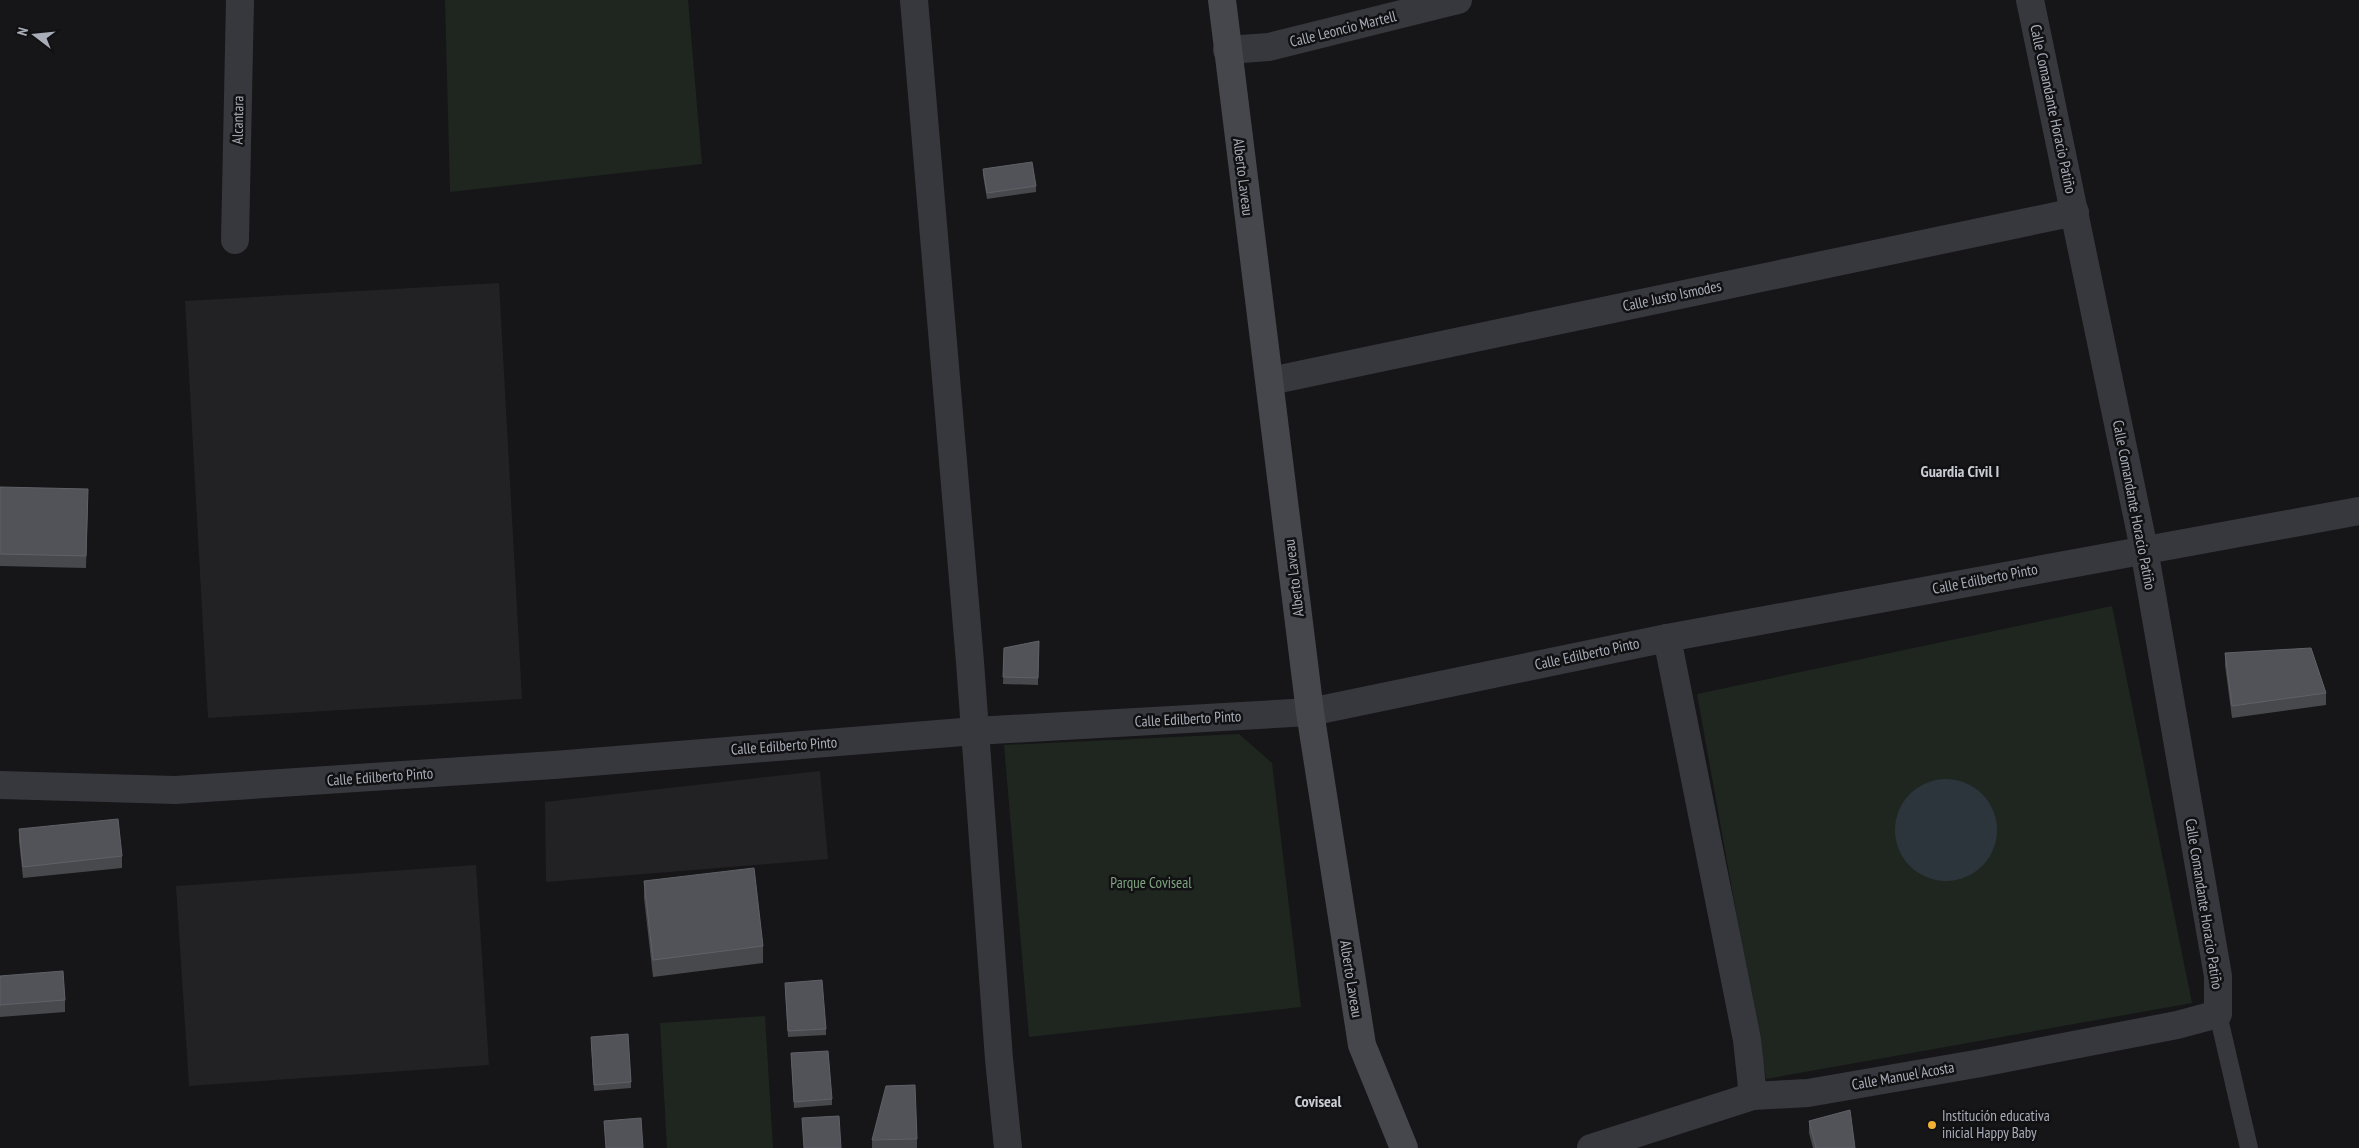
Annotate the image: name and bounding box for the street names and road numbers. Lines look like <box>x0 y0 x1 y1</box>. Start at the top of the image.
street label: Calle Leoncio Martell <box>1288 6 1399 51</box>
street label: Calle Comandante Horacio Patiño <box>2026 23 2081 195</box>
street label: Alcantara <box>228 95 247 145</box>
street label: Alberto Laveau <box>1229 137 1258 217</box>
street label: Calle Justo Ismodes <box>1621 276 1723 315</box>
street label: Calle Comandante Horacio Patiño <box>2109 418 2160 591</box>
street label: Alberto Laveau <box>1279 538 1308 618</box>
street label: Calle Edilberto Pinto <box>1931 559 2039 598</box>
street label: Calle Edilberto Pinto <box>1533 633 1641 674</box>
street label: Calle Edilberto Pinto <box>1134 706 1242 731</box>
street label: Calle Edilberto Pinto <box>730 732 838 759</box>
street label: Calle Edilberto Pinto <box>326 763 434 790</box>
street label: Calle Comandante Horacio Patiño <box>2182 817 2227 991</box>
street label: Alberto Laveau <box>1336 939 1367 1019</box>
street label: Calle Manuel Acosta <box>1850 1057 1956 1094</box>

